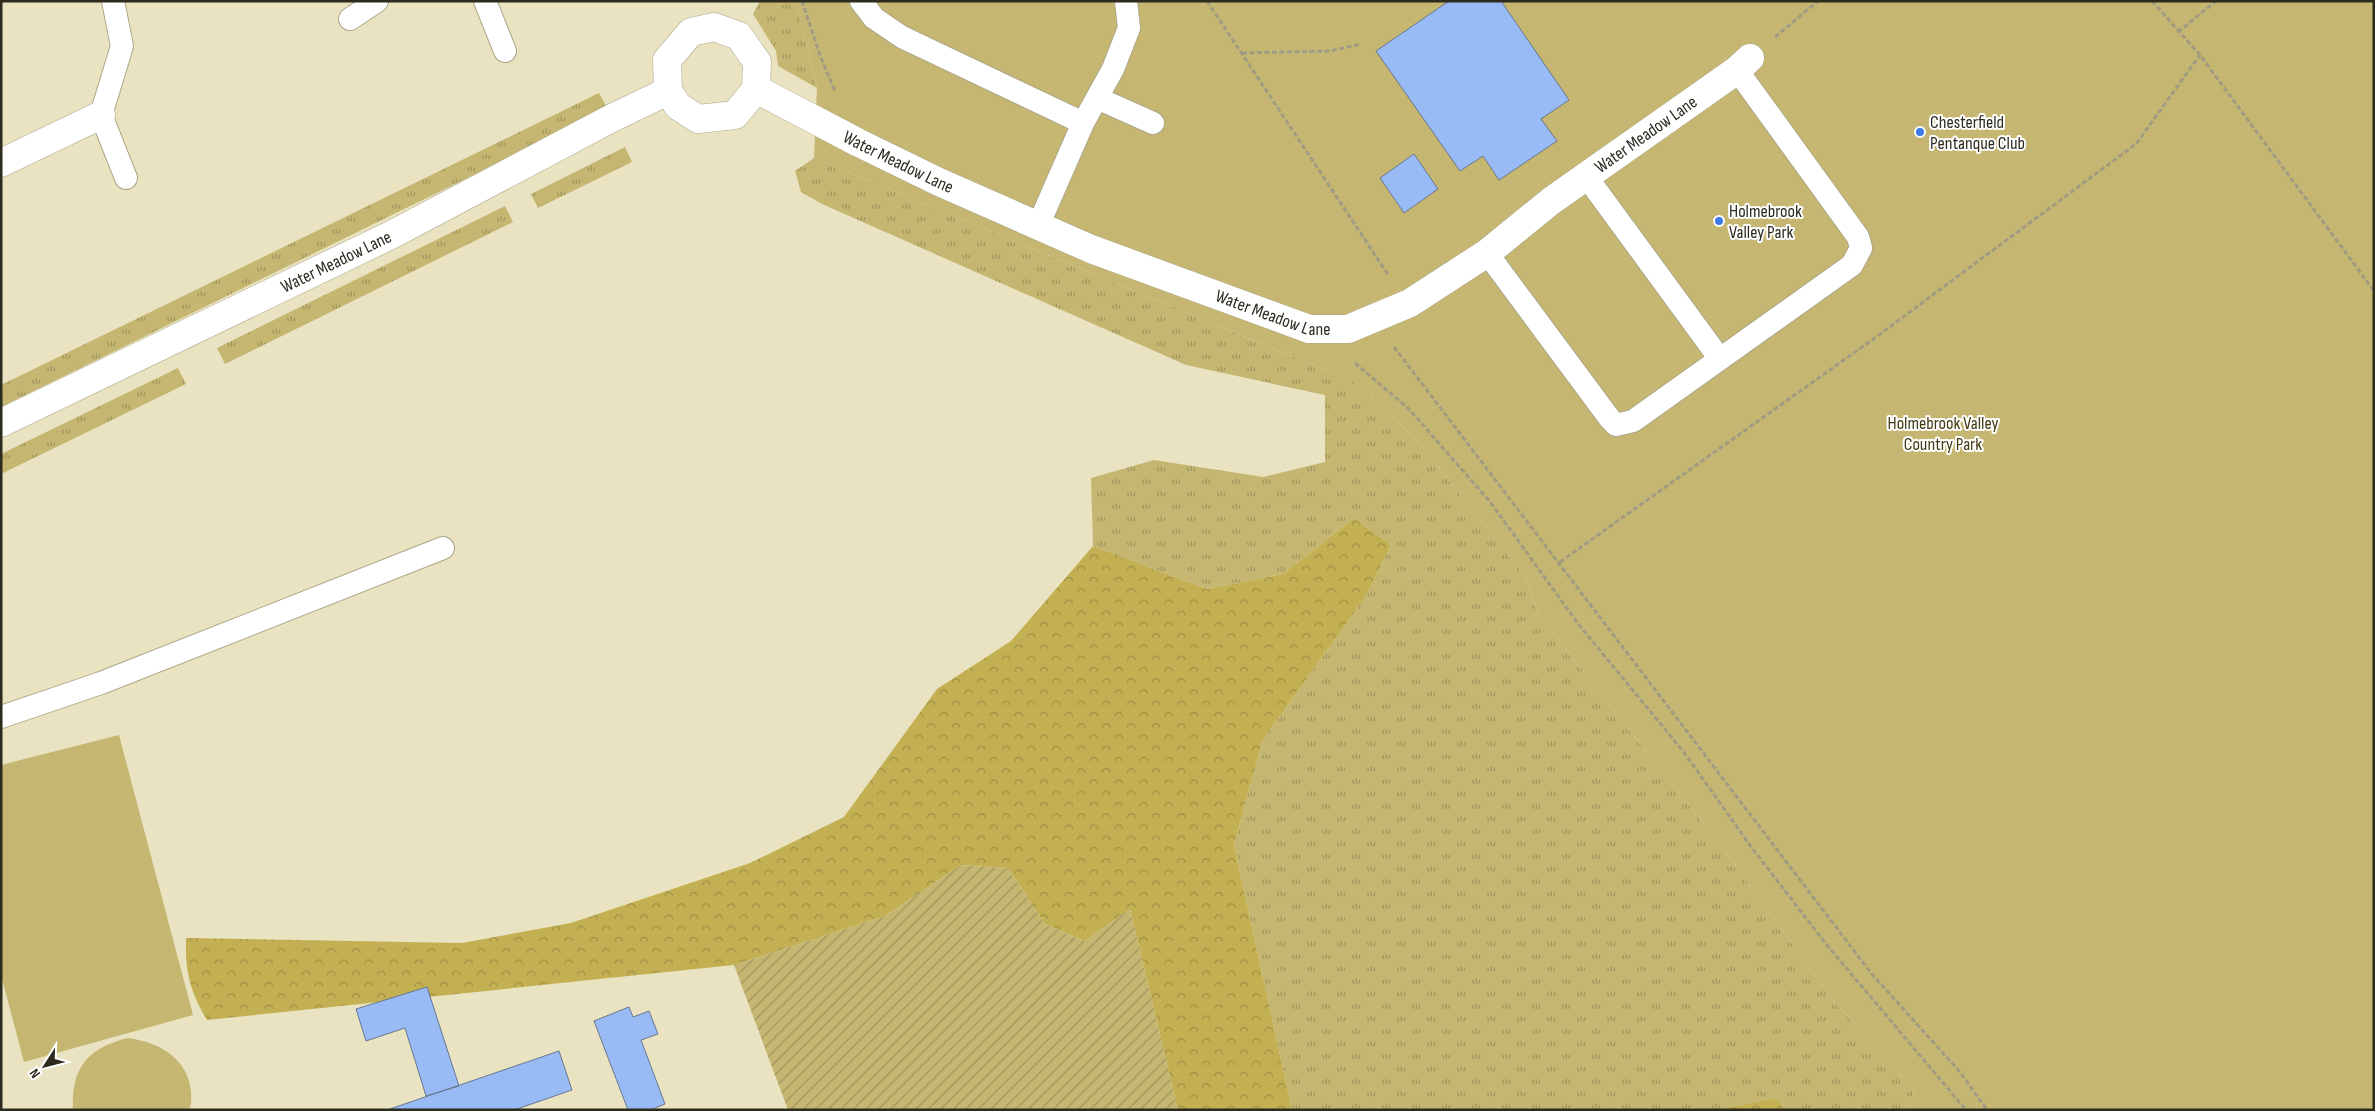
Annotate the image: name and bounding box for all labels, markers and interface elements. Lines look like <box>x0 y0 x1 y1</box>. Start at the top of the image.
street label: Water Meadow Lane <box>1591 91 1701 178</box>
place label: Chesterfield Pentanque Club <box>1930 112 2025 154</box>
marker: Chesterfield Pentanque Club <box>1914 126 1926 138</box>
street label: Water Meadow Lane <box>839 127 957 198</box>
place label: Holmebrook Valley Park <box>1729 201 1802 243</box>
marker: Holmebrook Valley Park <box>1713 215 1725 227</box>
street label: Water Meadow Lane <box>278 226 395 297</box>
street label: Water Meadow Lane <box>1213 286 1330 340</box>
park label: Holmebrook Valley Country Park <box>1887 413 1999 455</box>
north arrow <box>20 1041 70 1091</box>
text: N <box>26 1065 44 1081</box>

